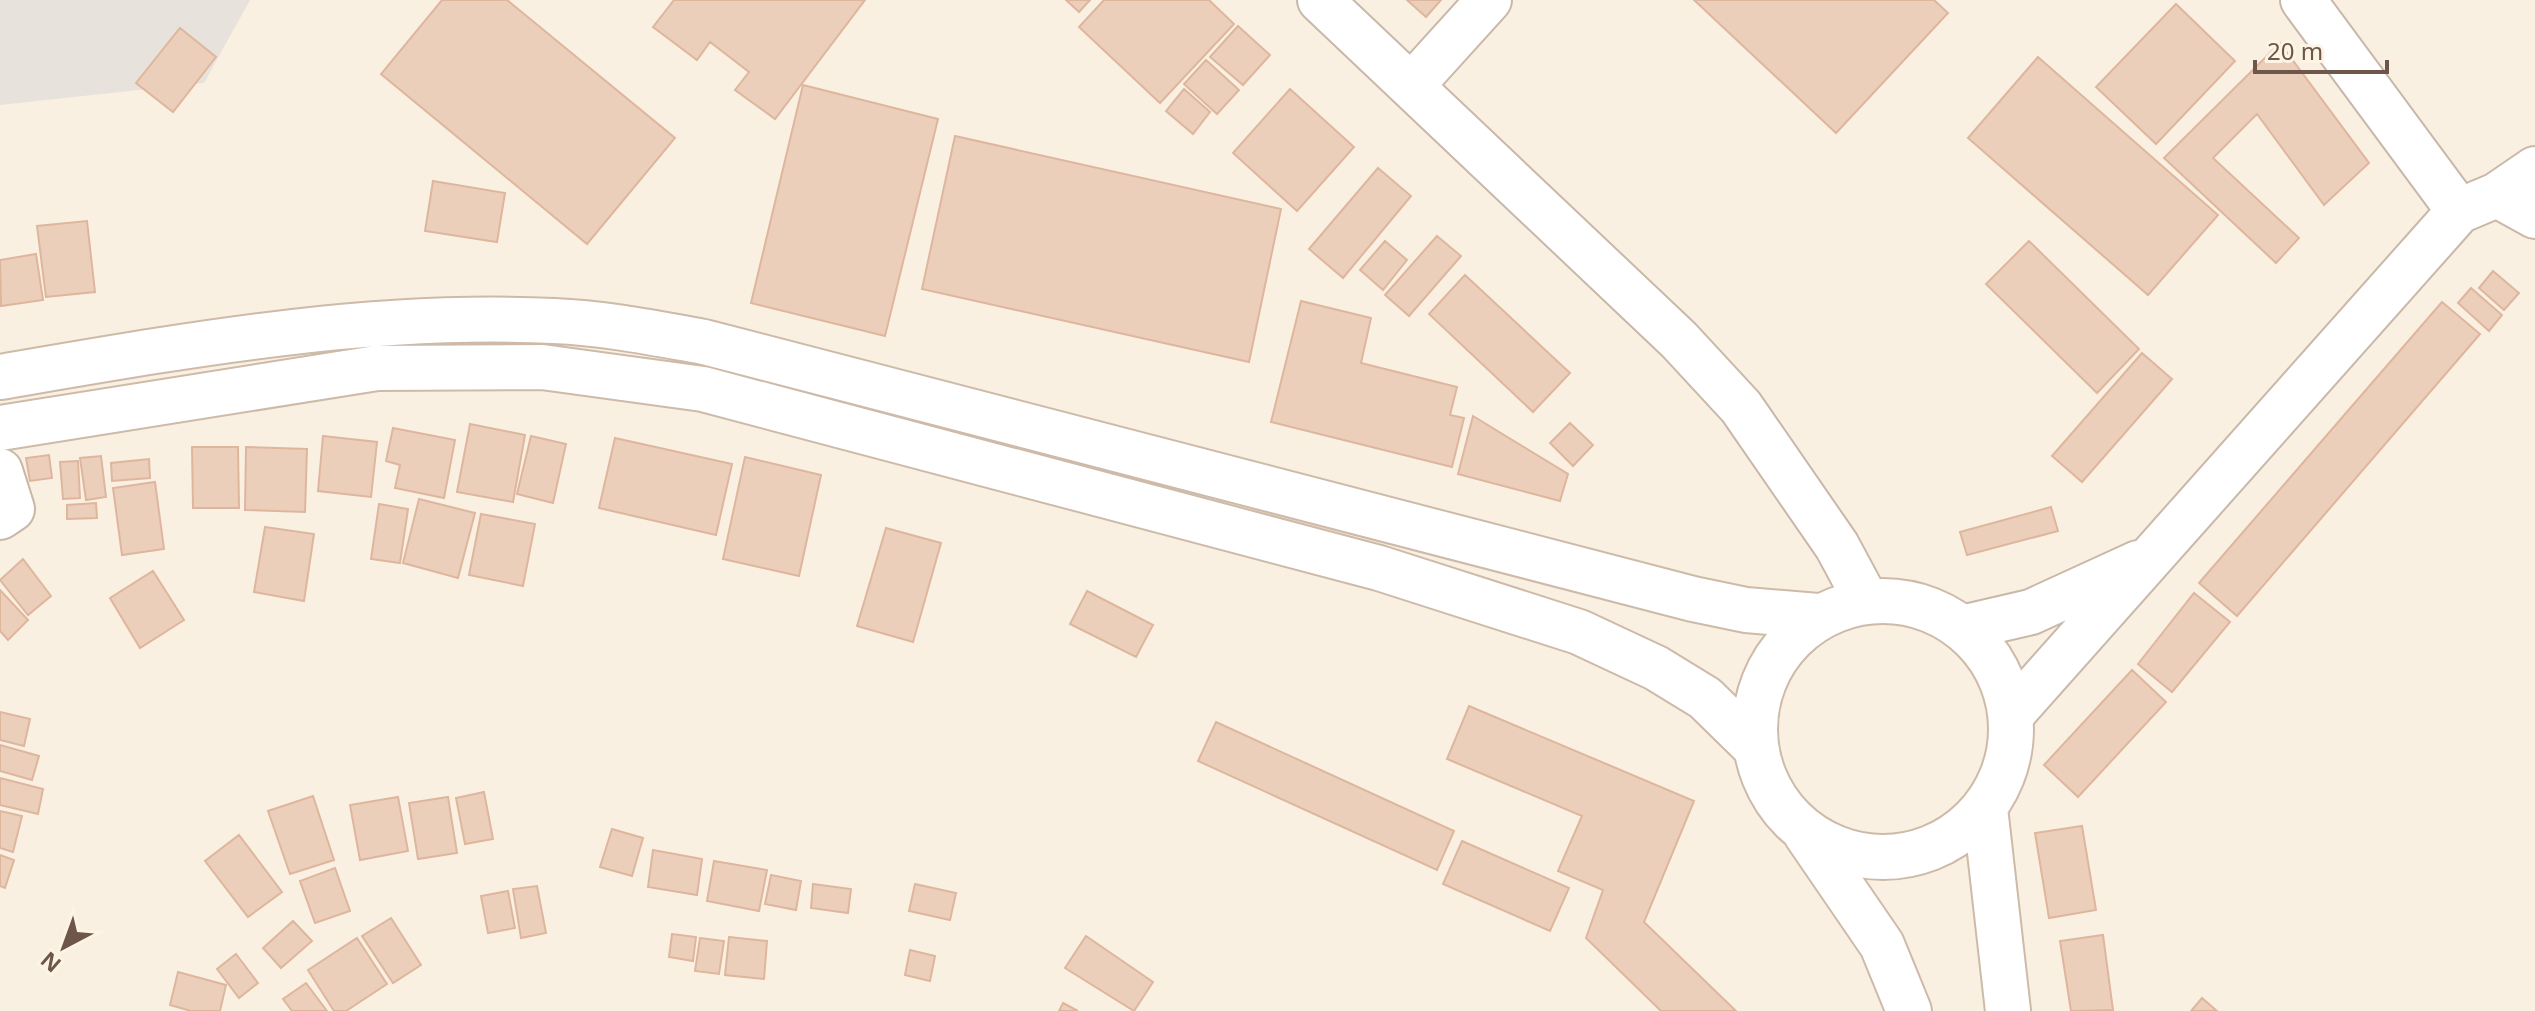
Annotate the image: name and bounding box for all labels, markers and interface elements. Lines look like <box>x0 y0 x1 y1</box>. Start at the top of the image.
scale bar <box>2255 24 2387 74</box>
text: 20 m <box>2267 34 2323 67</box>
north arrow <box>24 907 104 987</box>
text: N <box>34 946 67 980</box>

